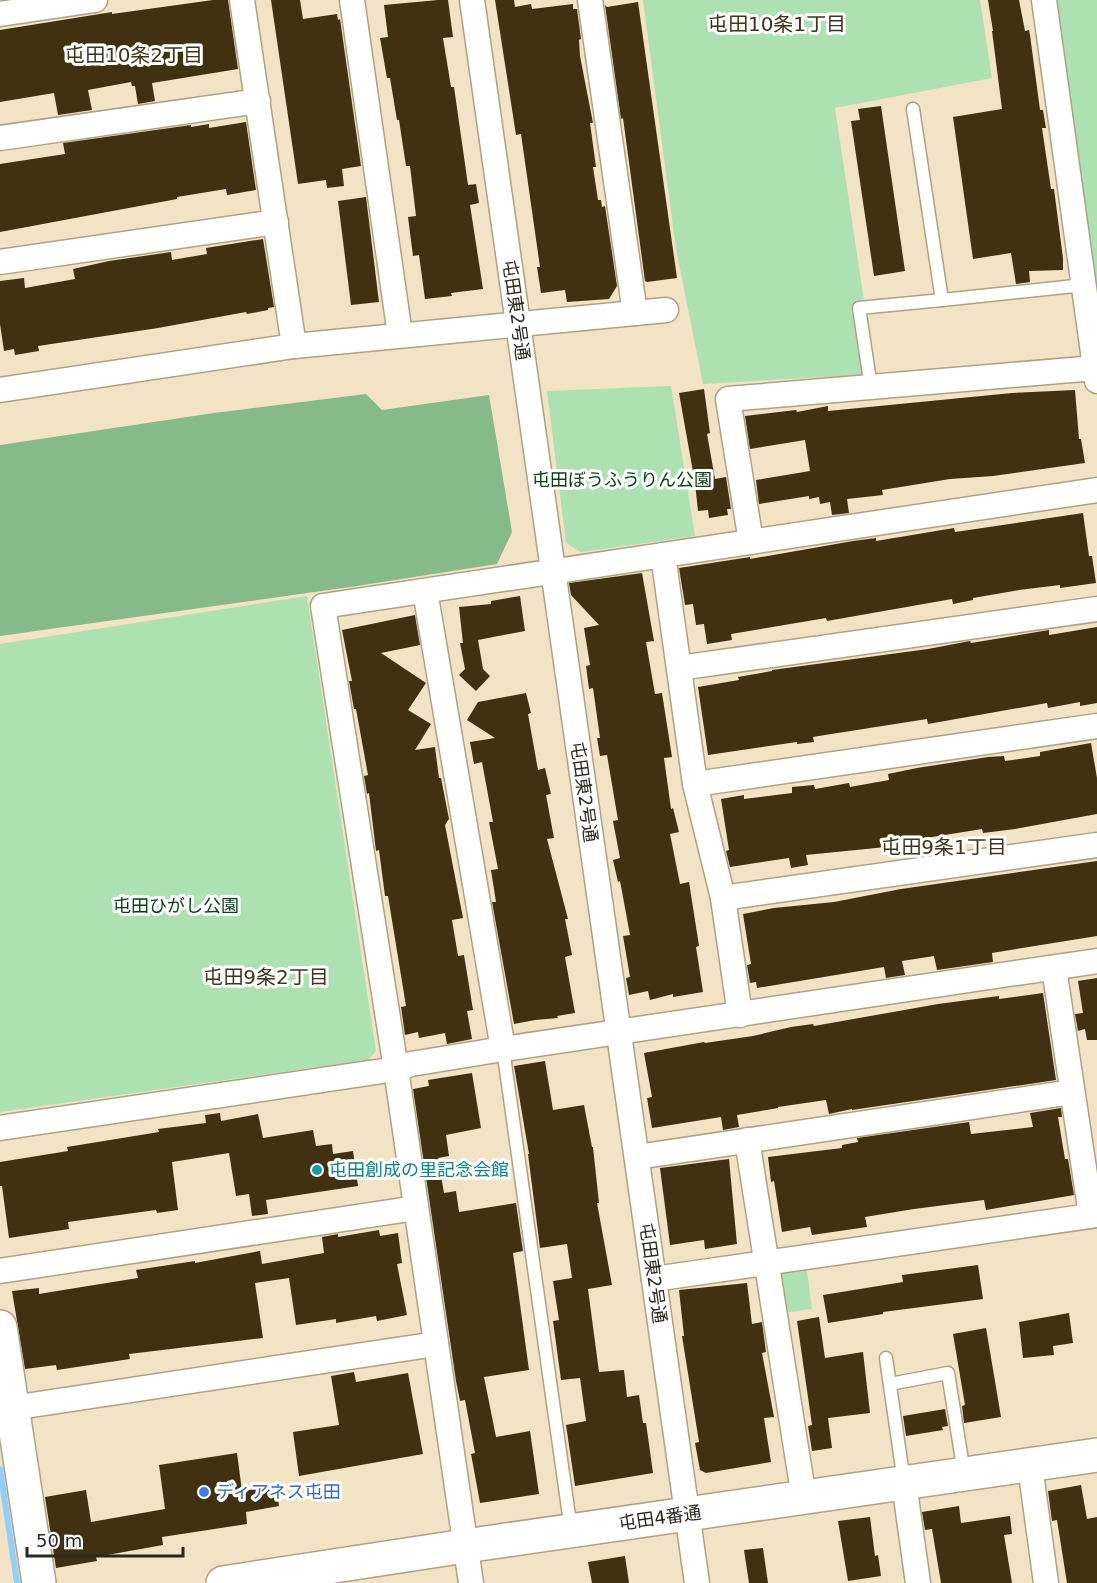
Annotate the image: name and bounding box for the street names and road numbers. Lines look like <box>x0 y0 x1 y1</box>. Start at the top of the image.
street label: 屯田東2号通 <box>499 258 534 362</box>
street label: 屯田東2号通 <box>567 740 602 844</box>
street label: 屯田東2号通 <box>636 1221 671 1325</box>
street label: 屯田4番通 <box>617 1501 703 1534</box>

